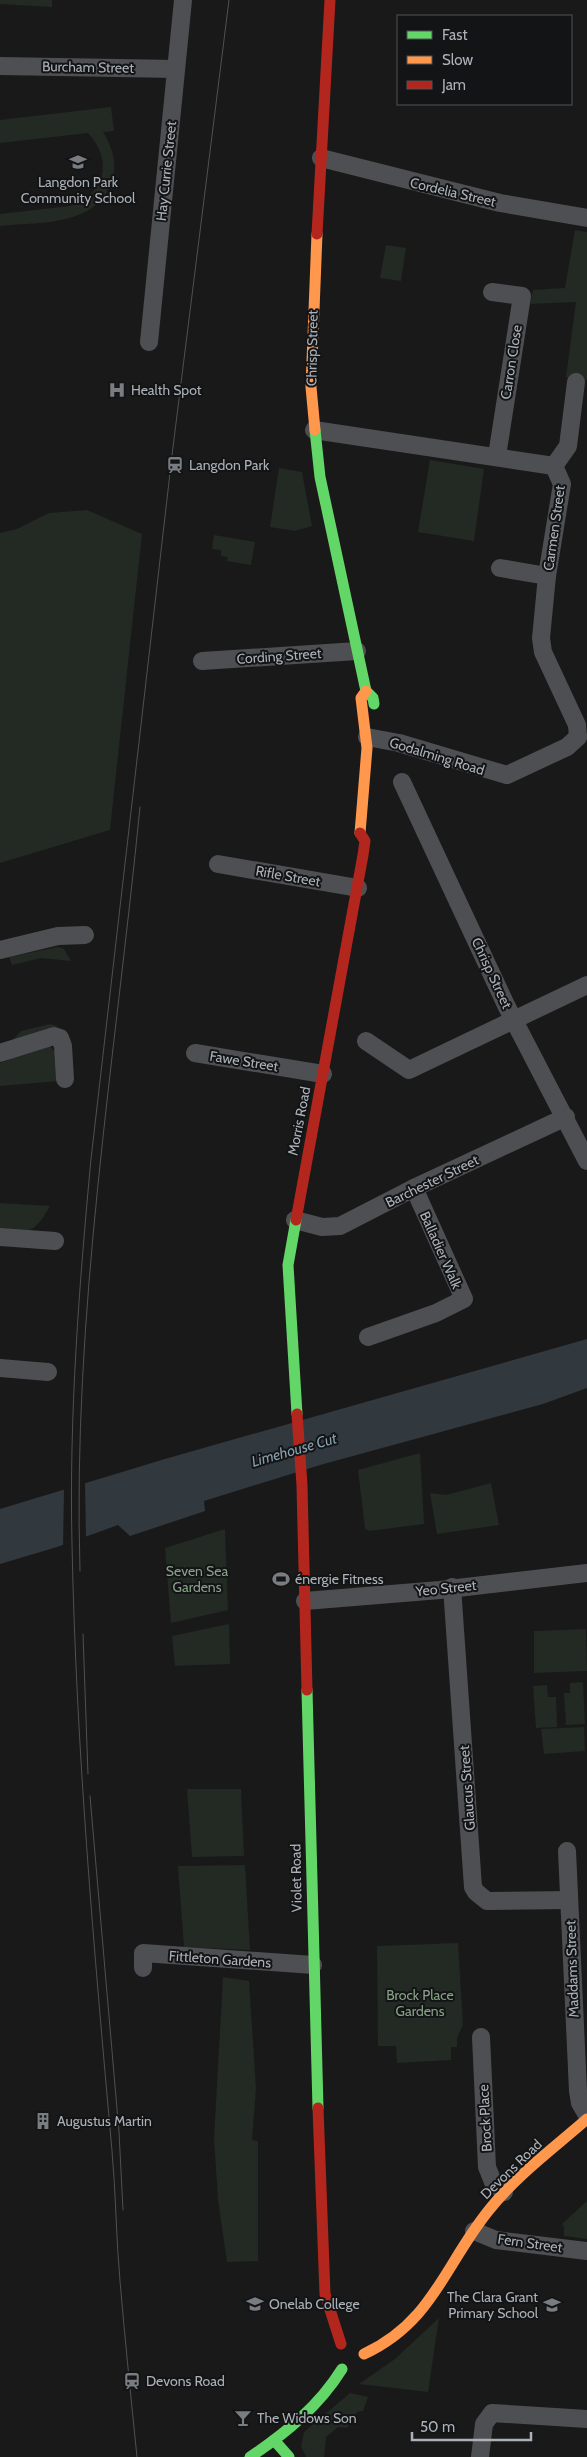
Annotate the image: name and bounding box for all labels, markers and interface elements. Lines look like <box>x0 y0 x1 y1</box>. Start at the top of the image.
legend <box>397 15 572 105</box>
text: Fast <box>442 26 467 44</box>
text: Slow <box>442 51 473 69</box>
street label: Burcham Street <box>42 57 134 77</box>
text: Jam <box>441 76 466 94</box>
street label: Hay Currie Street <box>152 120 180 222</box>
school or university icon: Langdon Park Community School <box>68 152 88 172</box>
place label: Langdon Park Community School <box>21 173 136 207</box>
street label: Cordelia Street <box>408 173 498 211</box>
street label: Chrisp Street <box>302 309 322 386</box>
street label: Carron Close <box>496 323 526 401</box>
hospital icon: Health Spot <box>107 380 127 400</box>
place label: Health Spot <box>131 381 202 399</box>
station icon: Langdon Park <box>165 455 185 475</box>
place label: Langdon Park <box>189 456 270 474</box>
street label: Carmen Street <box>539 484 569 572</box>
street label: Cording Street <box>236 644 322 668</box>
street label: Godalming Road <box>387 733 487 779</box>
street label: Rifle Street <box>254 861 322 891</box>
street label: Chrisp Street <box>468 935 516 1012</box>
street label: Fawe Street <box>208 1047 280 1075</box>
street label: Morris Road <box>283 1085 315 1157</box>
street label: Barchester Street <box>382 1151 482 1211</box>
street label: Balladier Walk <box>416 1208 466 1292</box>
water label: Limehouse Cut <box>249 1429 339 1471</box>
park label: Seven Sea Gardens <box>166 1562 228 1596</box>
sports icon: énergie Fitness <box>271 1569 291 1589</box>
place label: énergie Fitness <box>295 1570 384 1588</box>
street label: Yeo Street <box>414 1576 477 1600</box>
street label: Glaucus Street <box>455 1745 479 1831</box>
street label: Violet Road <box>286 1844 306 1912</box>
street label: Maddams Street <box>561 1920 583 2018</box>
street label: Fittleton Gardens <box>168 1946 272 1972</box>
park label: Brock Place Gardens <box>386 1986 454 2020</box>
street label: Brock Place <box>474 2084 496 2152</box>
building icon: Augustus Martin <box>33 2111 53 2131</box>
place label: Augustus Martin <box>57 2112 152 2130</box>
street label: Devons Road <box>476 2135 546 2203</box>
street label: Fern Street <box>496 2230 564 2256</box>
place label: The Clara Grant Primary School <box>447 2288 539 2322</box>
school or university icon: Onelab College <box>245 2294 265 2314</box>
place label: Onelab College <box>269 2295 360 2313</box>
school or university icon: The Clara Grant Primary School <box>542 2295 562 2315</box>
station icon: Devons Road <box>122 2371 142 2391</box>
place label: Devons Road <box>146 2372 225 2390</box>
bar icon: The Widows Son <box>233 2408 253 2428</box>
place label: The Widows Son <box>257 2409 357 2427</box>
scale bar <box>412 2410 531 2442</box>
text: 50 m <box>420 2418 455 2436</box>

